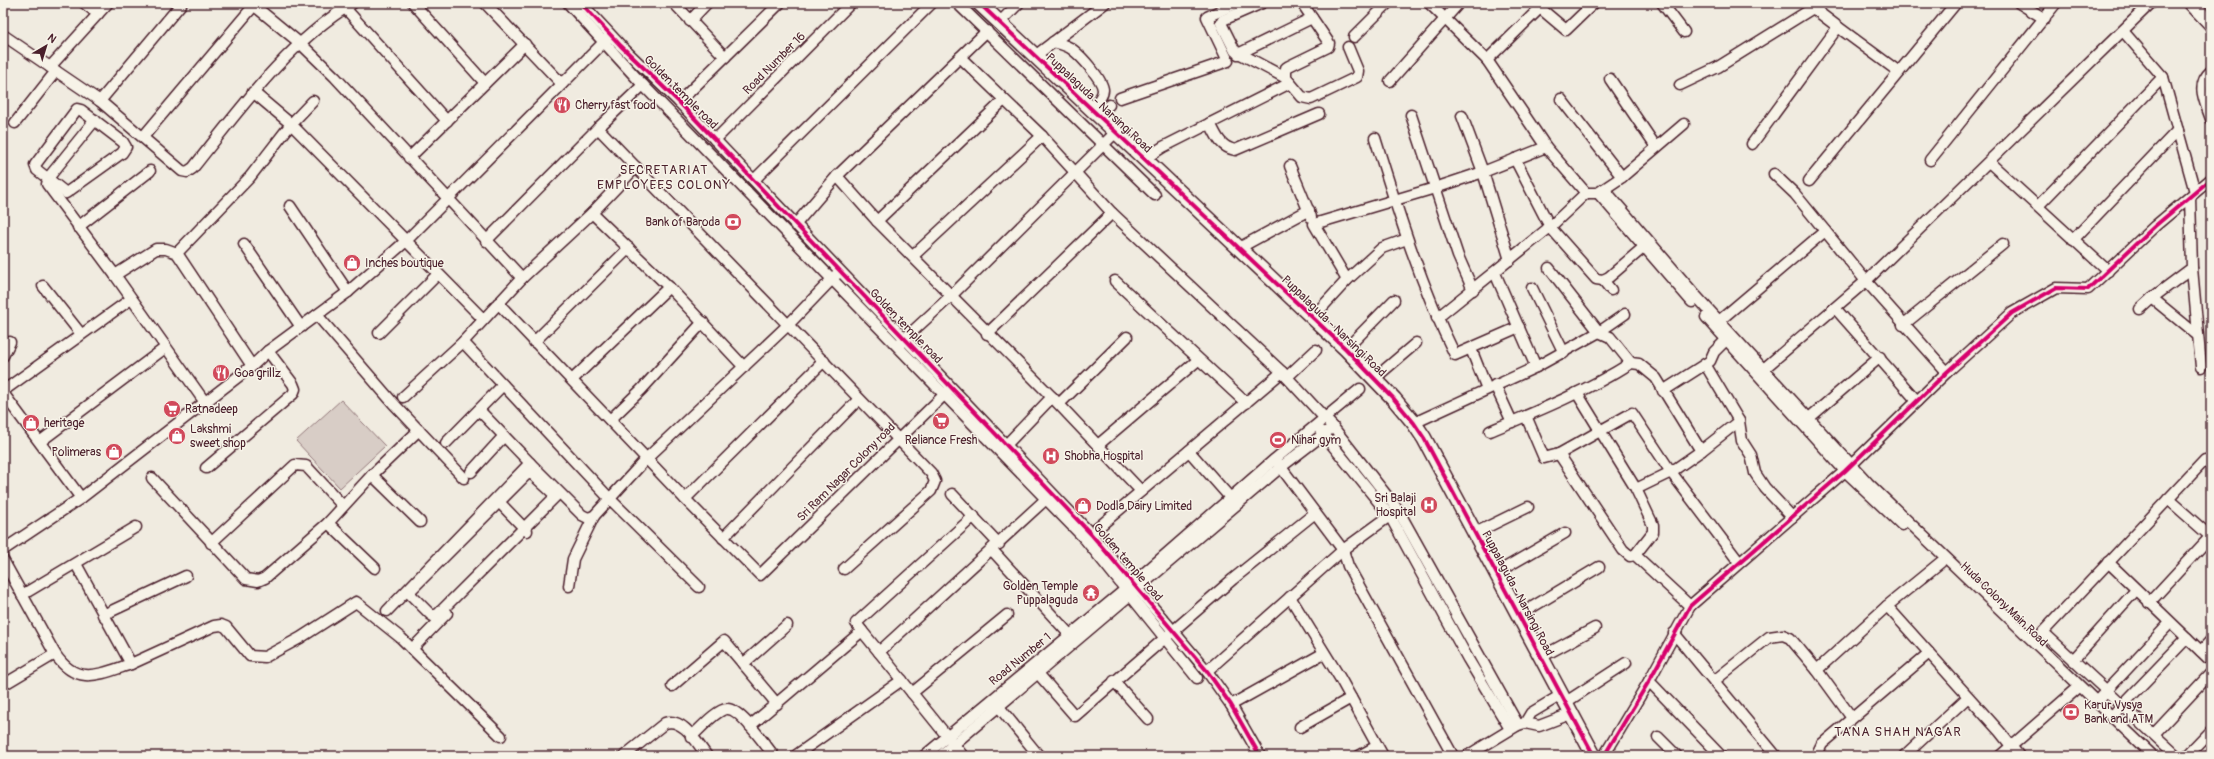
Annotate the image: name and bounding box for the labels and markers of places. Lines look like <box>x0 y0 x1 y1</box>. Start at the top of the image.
restaurant icon: Cherry fast food <box>552 95 572 115</box>
place label: Cherry fast food <box>575 98 656 113</box>
bank icon: Bank of Baroda <box>723 212 743 232</box>
place label: Bank of Baroda <box>645 215 720 230</box>
shop icon: Inches boutique <box>342 253 362 273</box>
place label: Inches boutique <box>365 256 444 271</box>
restaurant icon: Goa grillz <box>211 363 231 383</box>
place label: Goa grillz <box>234 366 281 381</box>
supermarket icon: Ratnadeep <box>162 399 182 419</box>
place label: Ratnadeep <box>185 402 238 417</box>
supermarket icon: Reliance Fresh <box>931 411 951 431</box>
shop icon: heritage <box>21 413 41 433</box>
place label: heritage <box>44 416 84 431</box>
place label: Lakshmi sweet shop <box>190 422 246 451</box>
shop icon: Lakshmi sweet shop <box>167 426 187 446</box>
sports icon: Nihar gym <box>1268 430 1288 450</box>
place label: Reliance Fresh <box>905 433 978 448</box>
place label: Nihar gym <box>1291 433 1342 448</box>
shop icon: Polimeras <box>104 442 124 462</box>
place label: Polimeras <box>51 445 102 460</box>
hospital icon: Shobha Hospital <box>1041 446 1061 466</box>
place label: Shobha Hospital <box>1064 449 1143 464</box>
place label: Sri Balaji Hospital <box>1374 491 1416 520</box>
hospital icon: Sri Balaji Hospital <box>1419 495 1439 515</box>
shop icon: Dodla Dairy Limited <box>1073 496 1093 516</box>
place label: Dodla Dairy Limited <box>1096 499 1192 514</box>
place label: Golden Temple Puppalaguda <box>1003 579 1078 608</box>
temple icon: Golden Temple Puppalaguda <box>1081 583 1101 603</box>
place label: Karur Vysya Bank and ATM <box>2084 698 2153 727</box>
bank icon: Karur Vysya Bank and ATM <box>2061 702 2081 722</box>

